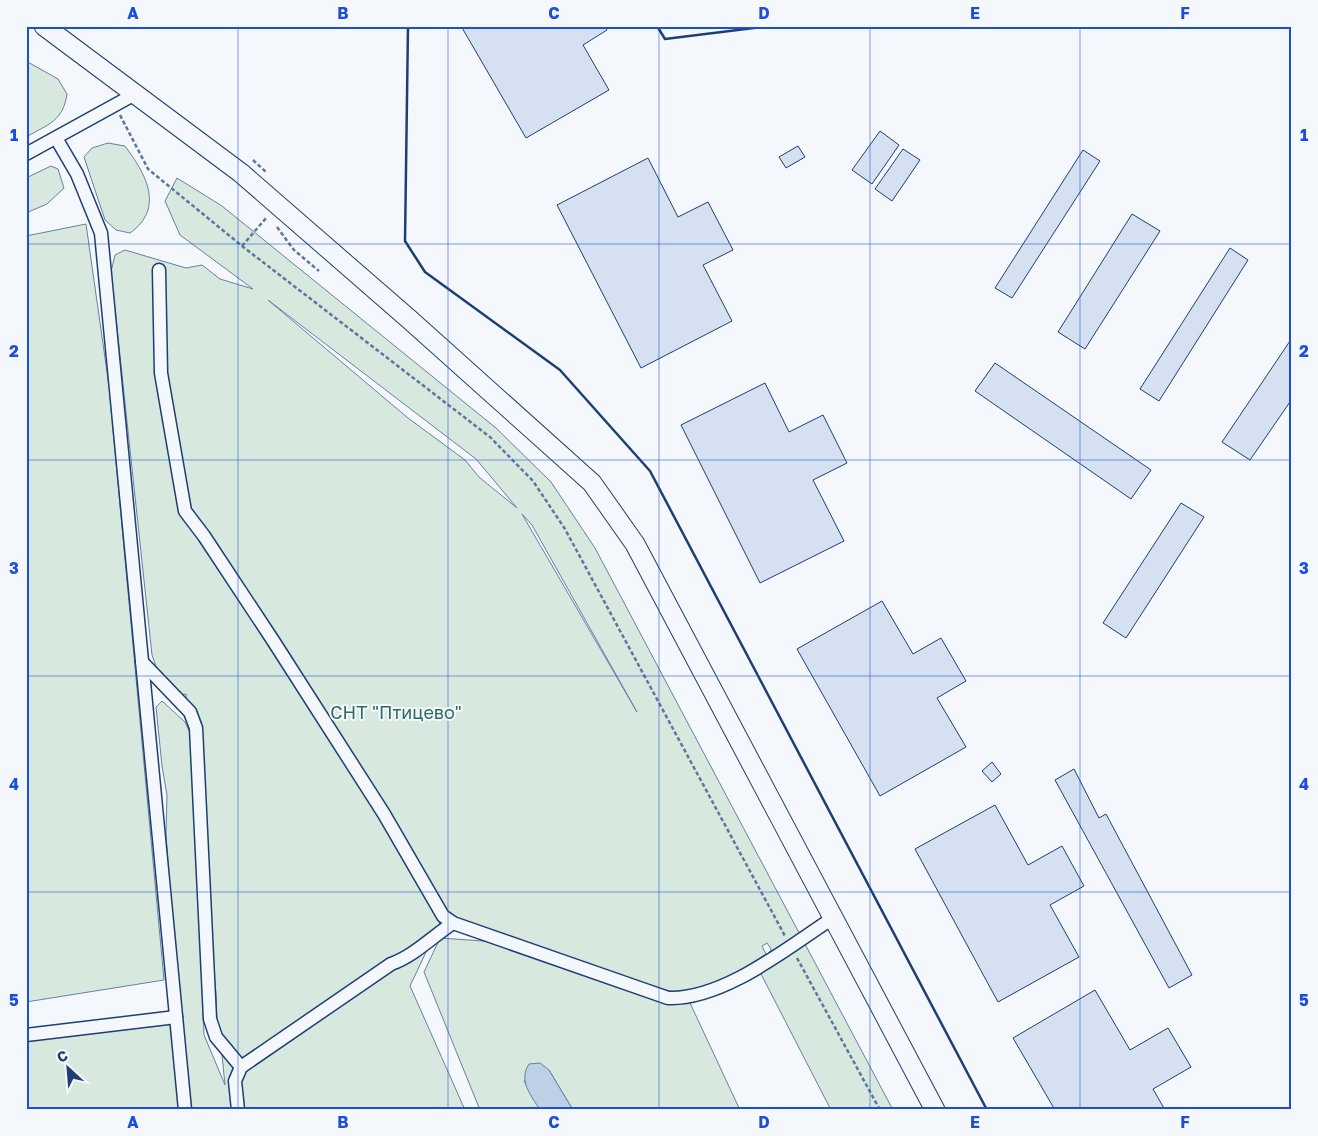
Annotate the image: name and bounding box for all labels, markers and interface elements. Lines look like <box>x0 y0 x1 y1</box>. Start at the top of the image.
text: A <box>127 3 139 23</box>
text: B <box>337 3 349 23</box>
text: C <box>548 3 560 23</box>
text: D <box>758 3 770 23</box>
text: E <box>970 3 980 23</box>
text: F <box>1180 3 1190 23</box>
text: 1 <box>10 125 18 145</box>
text: 1 <box>1300 125 1308 145</box>
text: 2 <box>9 341 19 361</box>
text: 2 <box>1299 341 1309 361</box>
text: 3 <box>9 558 19 578</box>
text: 3 <box>1299 558 1309 578</box>
park label: СНТ "Птицево" <box>330 701 462 723</box>
text: 4 <box>9 774 19 794</box>
text: 4 <box>1299 774 1309 794</box>
text: 5 <box>9 990 19 1010</box>
text: 5 <box>1299 990 1309 1010</box>
north arrow <box>42 1044 92 1094</box>
text: С <box>54 1046 70 1066</box>
text: A <box>127 1112 139 1132</box>
text: B <box>337 1112 349 1132</box>
text: C <box>548 1112 560 1132</box>
text: D <box>758 1112 770 1132</box>
text: E <box>970 1112 980 1132</box>
text: F <box>1180 1112 1190 1132</box>

